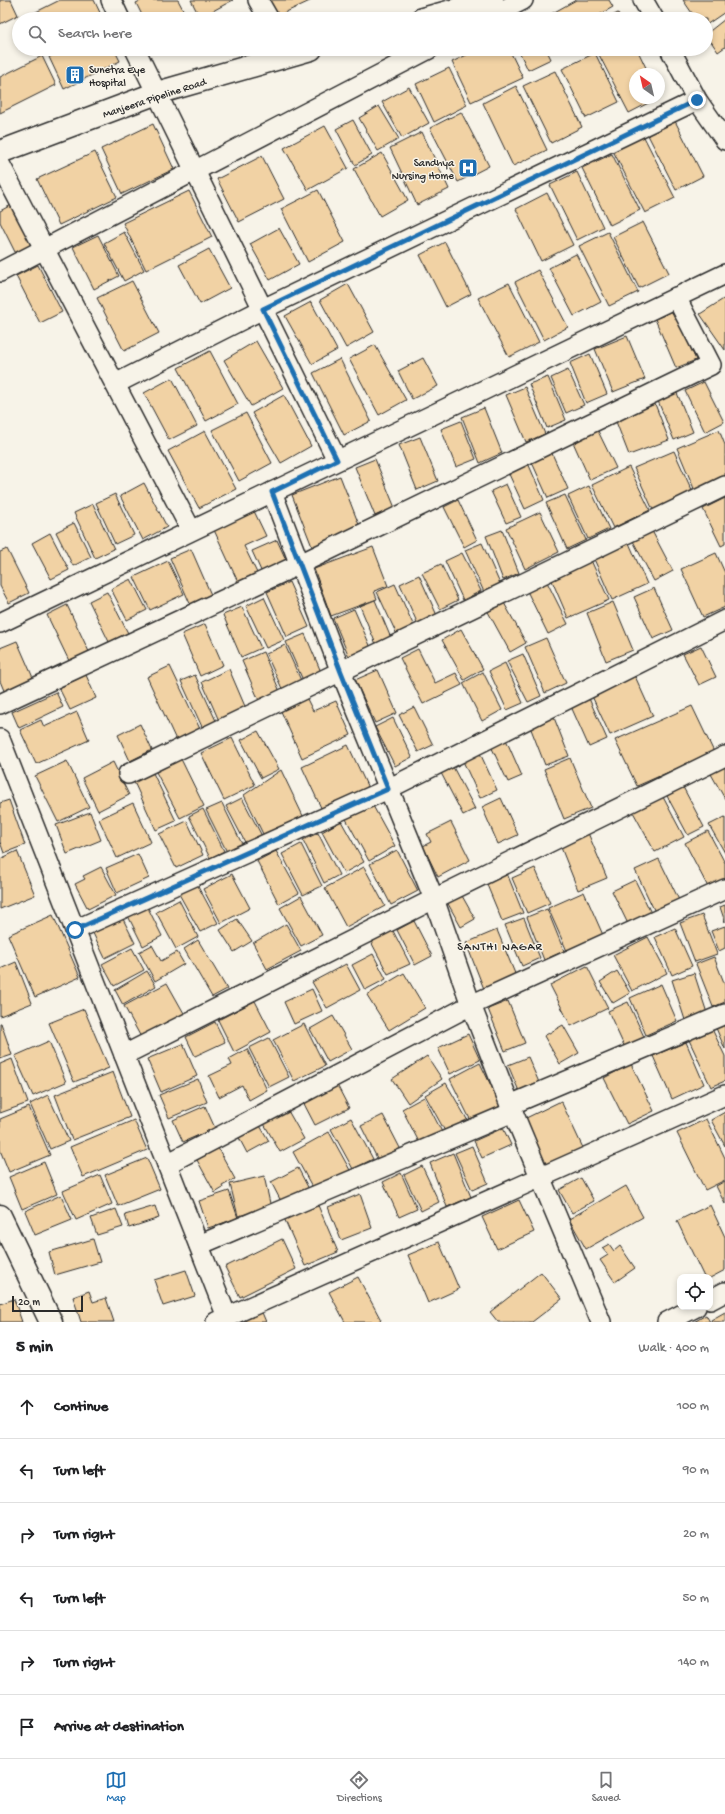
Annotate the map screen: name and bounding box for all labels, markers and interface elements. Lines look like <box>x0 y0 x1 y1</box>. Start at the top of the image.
search box <box>12 12 713 56</box>
icon: search <box>26 23 48 45</box>
text: Search here <box>58 25 132 43</box>
building icon: Sunetra Eye Hospital <box>64 64 86 86</box>
place label: Sunetra Eye Hospital <box>89 65 146 90</box>
north arrow <box>629 68 665 104</box>
street label: Manjeera Pipeline Road <box>101 76 209 121</box>
route end <box>688 91 706 109</box>
hospital icon: Sandhya Nursing Home <box>457 157 479 179</box>
place label: Sandhya Nursing Home <box>392 158 455 183</box>
route start <box>66 921 84 939</box>
district label: SANTHI NAGAR <box>457 941 543 955</box>
map controls <box>677 1274 713 1310</box>
button: locate <box>677 1274 713 1310</box>
scale bar <box>12 1294 83 1313</box>
text: 20 m <box>18 1297 40 1309</box>
text: 5 min <box>16 1338 53 1358</box>
text: Walk · 400 m <box>639 1341 709 1356</box>
icon: ahead <box>16 1396 38 1418</box>
text: Continue <box>54 1398 108 1416</box>
text: 100 m <box>677 1399 709 1414</box>
icon: left <box>16 1460 38 1482</box>
text: Turn left <box>54 1462 105 1480</box>
text: 90 m <box>683 1463 709 1478</box>
icon: right <box>16 1524 38 1546</box>
text: Turn right <box>54 1526 114 1544</box>
text: 20 m <box>683 1527 709 1542</box>
icon: left <box>16 1588 38 1610</box>
text: Turn left <box>54 1590 105 1608</box>
text: 50 m <box>682 1591 709 1606</box>
icon: right <box>16 1652 38 1674</box>
text: Turn right <box>54 1654 114 1672</box>
text: 140 m <box>678 1655 709 1670</box>
icon: arrive <box>16 1716 38 1738</box>
text: Arrive at destination <box>54 1718 184 1736</box>
tab: Map <box>105 1769 127 1805</box>
tab: Directions <box>337 1769 382 1805</box>
tab: Saved <box>592 1769 620 1805</box>

